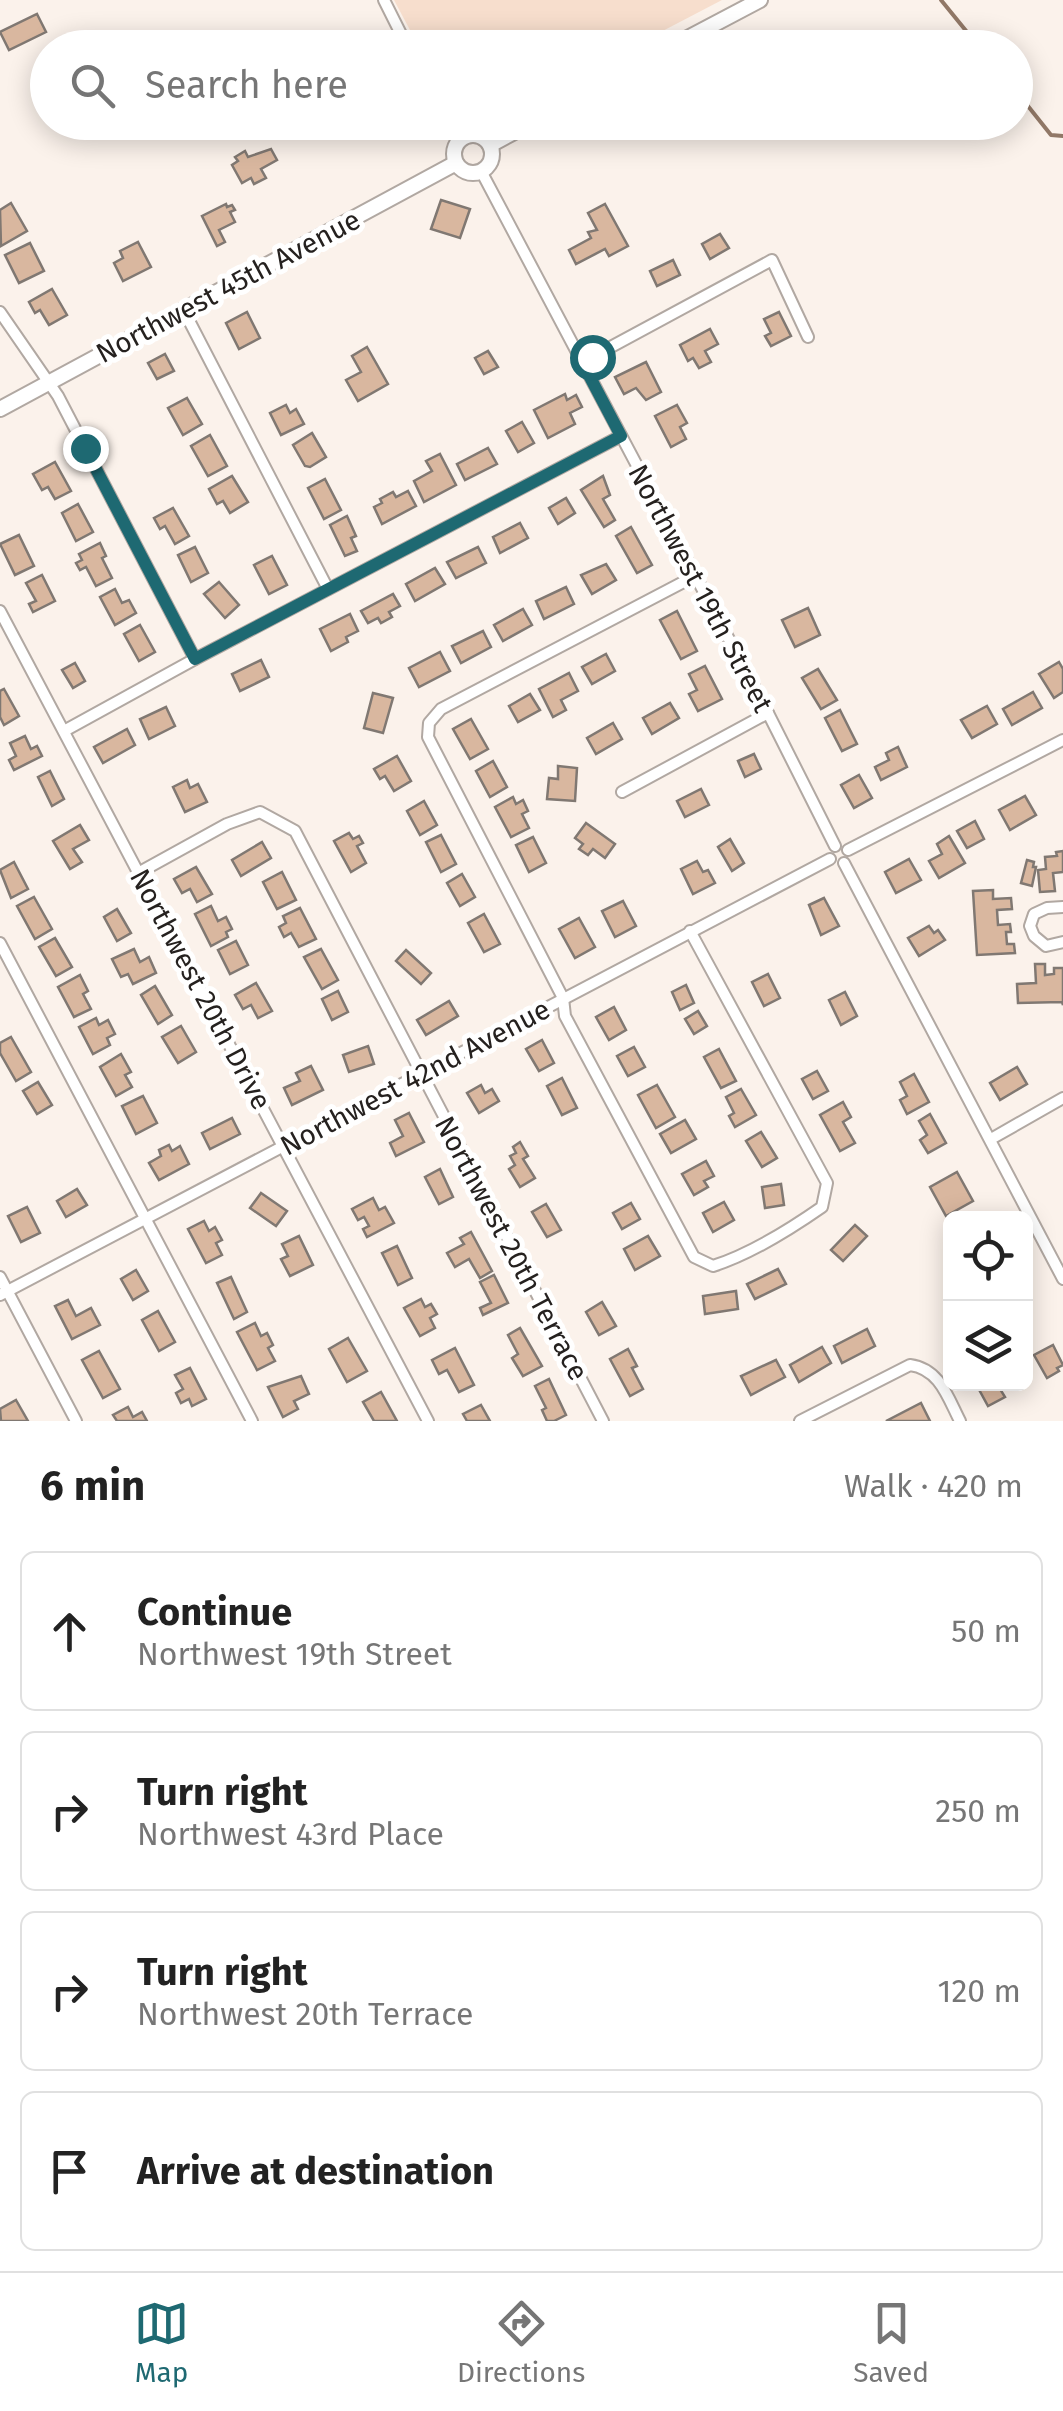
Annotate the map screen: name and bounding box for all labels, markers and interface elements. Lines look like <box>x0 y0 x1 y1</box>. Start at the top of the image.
search box <box>30 30 1033 140</box>
icon: search <box>65 58 120 113</box>
text: Search here <box>145 62 348 108</box>
street label: Northwest 45th Avenue <box>91 203 366 370</box>
route start <box>570 335 616 381</box>
route end <box>63 426 109 472</box>
street label: Northwest 19th Street <box>621 459 780 718</box>
street label: Northwest 20th Drive <box>123 863 278 1115</box>
street label: Northwest 42nd Avenue <box>275 992 556 1163</box>
street label: Northwest 20th Terrace <box>428 1111 595 1386</box>
map controls <box>943 1211 1033 1391</box>
button: locate <box>943 1211 1033 1301</box>
button: layers <box>943 1301 1033 1391</box>
text: 6 min <box>40 1461 145 1511</box>
text: Walk · 420 m <box>844 1467 1023 1505</box>
text: Continue <box>137 1589 292 1635</box>
icon: ahead <box>42 1604 97 1659</box>
text: 50 m <box>951 1612 1021 1650</box>
text: Northwest 19th Street <box>137 1635 452 1673</box>
text: Turn right <box>137 1769 307 1815</box>
icon: right <box>42 1784 97 1839</box>
text: 250 m <box>935 1792 1021 1830</box>
text: Northwest 43rd Place <box>137 1815 444 1853</box>
text: Turn right <box>137 1949 307 1995</box>
icon: right <box>42 1964 97 2019</box>
text: 120 m <box>938 1972 1021 2010</box>
text: Northwest 20th Terrace <box>137 1995 473 2033</box>
icon: arrive <box>42 2144 97 2199</box>
text: Arrive at destination <box>137 2148 494 2194</box>
tab: Map <box>134 2296 189 2389</box>
tab: Directions <box>457 2296 585 2389</box>
tab: Saved <box>853 2296 929 2389</box>

